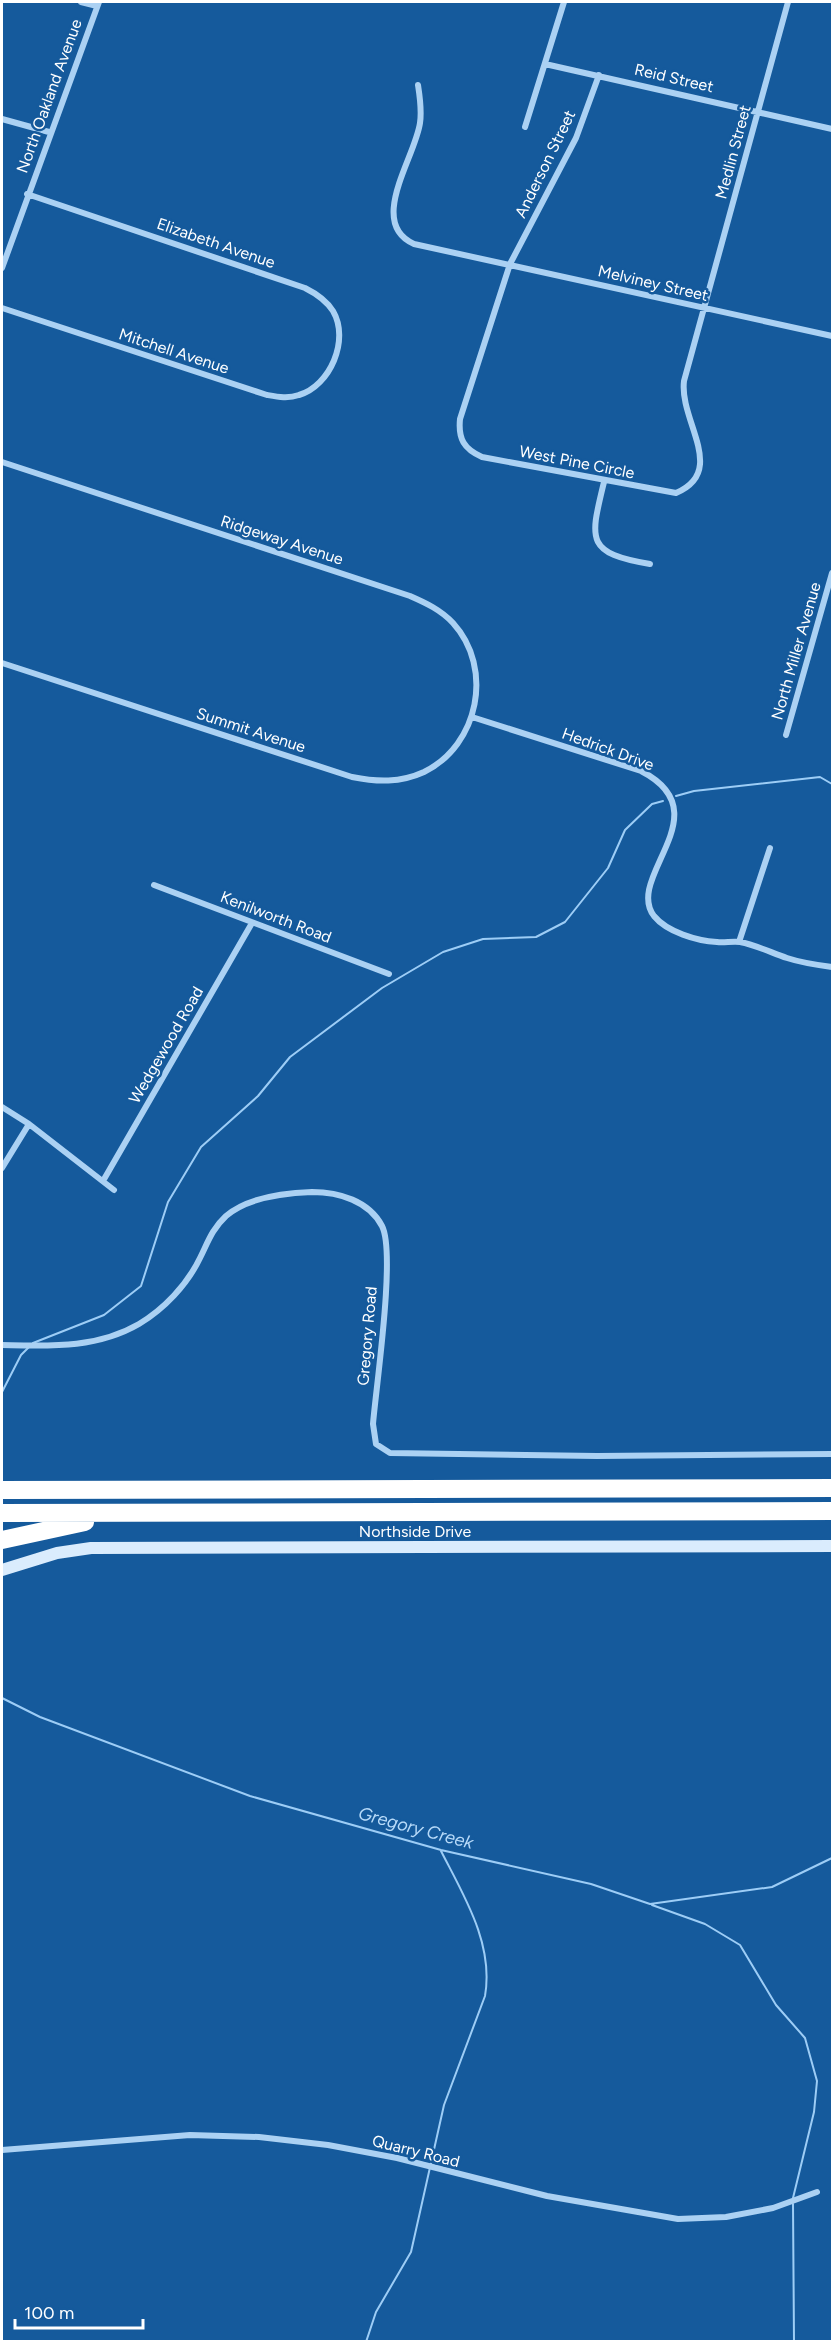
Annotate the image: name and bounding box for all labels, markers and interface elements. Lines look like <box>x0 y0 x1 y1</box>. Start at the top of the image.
street label: North Oakland Avenue <box>12 16 86 176</box>
street label: Reid Street <box>633 60 715 96</box>
street label: Medlin Street <box>711 103 755 201</box>
street label: Anderson Street <box>511 107 579 221</box>
street label: Elizabeth Avenue <box>154 214 278 272</box>
street label: Melviney Street <box>596 261 710 305</box>
street label: Mitchell Avenue <box>117 324 232 378</box>
street label: West Pine Circle <box>518 442 637 483</box>
street label: Ridgeway Avenue <box>218 511 346 569</box>
street label: North Miller Avenue <box>767 580 825 722</box>
street label: Summit Avenue <box>194 703 308 757</box>
street label: Hedrick Drive <box>559 724 657 775</box>
street label: Kenilworth Road <box>218 887 334 947</box>
street label: Wedgewood Road <box>125 983 207 1107</box>
street label: Gregory Road <box>353 1286 381 1386</box>
street label: Northside Drive <box>359 1522 471 1541</box>
water label: Gregory Creek <box>356 1802 477 1854</box>
street label: Quarry Road <box>370 2131 462 2171</box>
scale bar <box>15 2292 142 2330</box>
text: 100 m <box>24 2302 74 2324</box>

